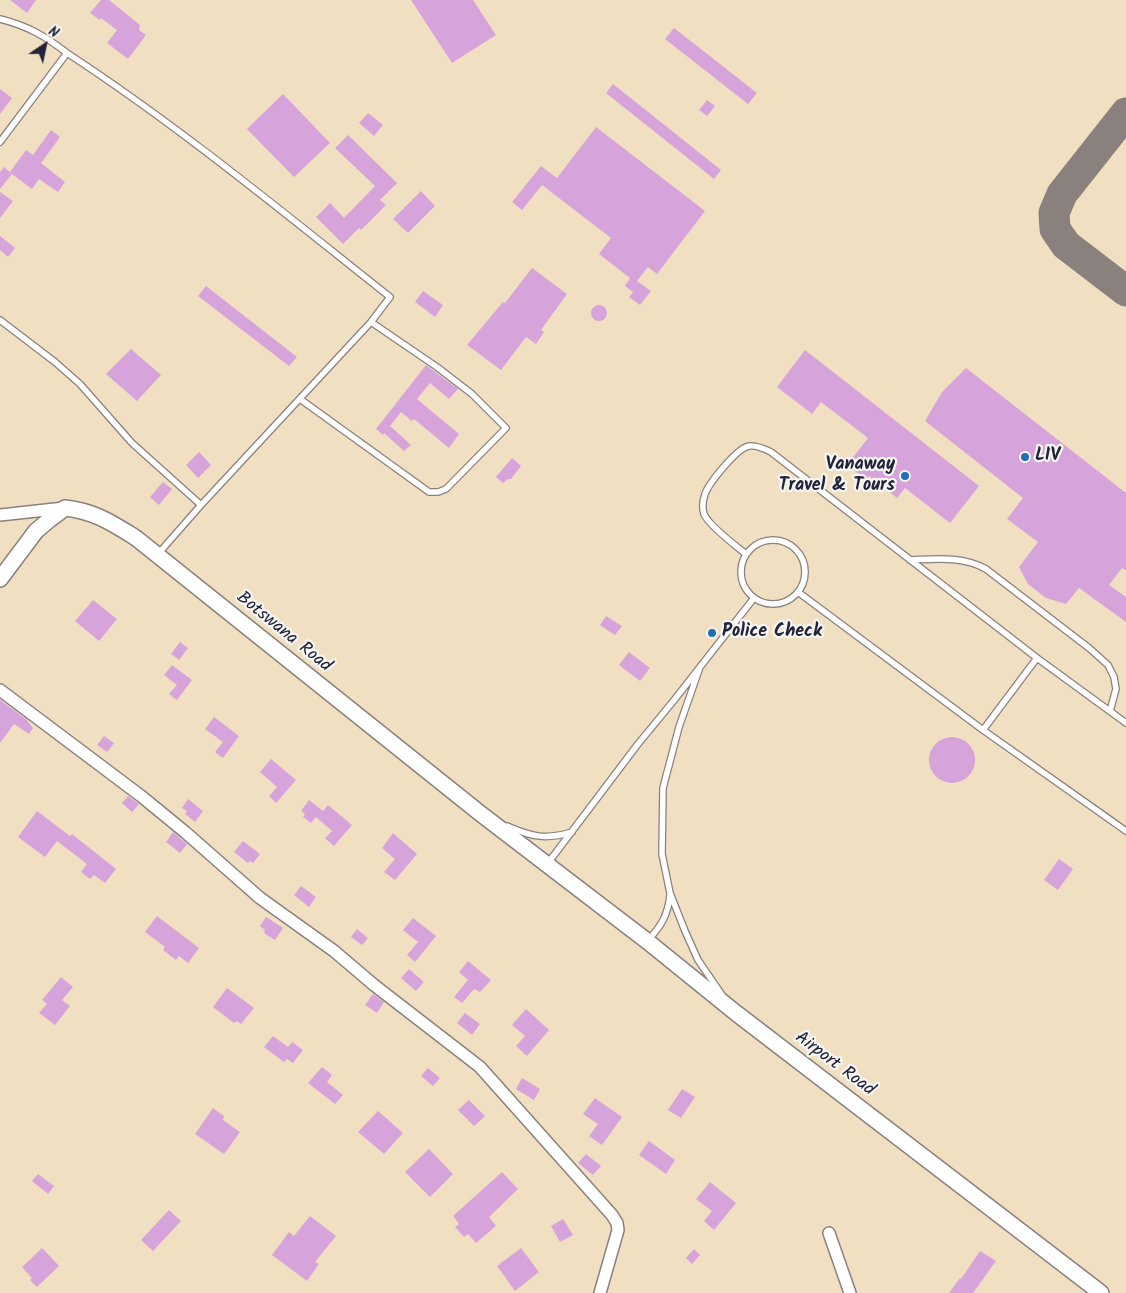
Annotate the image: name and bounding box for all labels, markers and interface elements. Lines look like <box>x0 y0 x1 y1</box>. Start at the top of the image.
north arrow <box>20 20 70 70</box>
text: N <box>44 21 63 44</box>
place label: LIV <box>1035 446 1060 468</box>
marker: LIV <box>1019 451 1031 463</box>
place label: Vanaway Travel & Tours <box>779 455 895 498</box>
marker: Vanaway Travel & Tours <box>899 470 911 482</box>
street label: Botswana Road <box>231 588 335 678</box>
place label: Police Check <box>722 622 822 644</box>
marker: Police Check <box>706 627 718 639</box>
street label: Airport Road <box>790 1028 878 1102</box>

